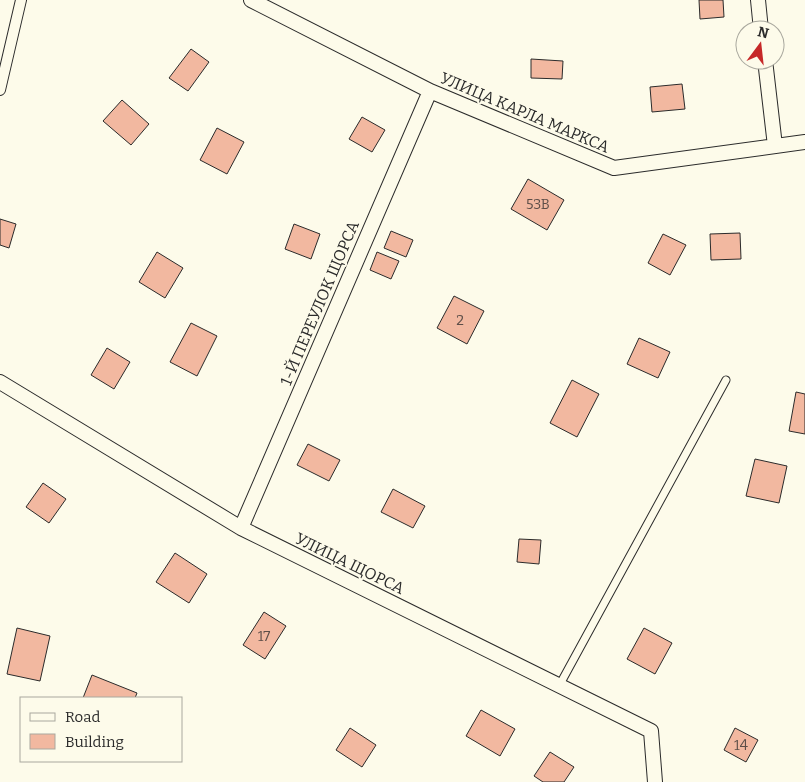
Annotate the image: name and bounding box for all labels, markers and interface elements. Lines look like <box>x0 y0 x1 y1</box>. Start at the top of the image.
north arrow <box>735 20 785 70</box>
text: N <box>756 23 771 43</box>
street label: УЛИЦА КАРЛА МАРКСА <box>437 68 613 157</box>
house number: 53В <box>526 196 550 213</box>
street label: 1-Й ПЕРЕУЛОК ЩОРСА <box>275 217 363 388</box>
house number: 2 <box>456 312 464 329</box>
street label: УЛИЦА ЩОРСА <box>292 529 408 598</box>
house number: 17 <box>258 628 270 645</box>
legend <box>20 697 182 762</box>
text: Road <box>65 708 100 726</box>
text: Building <box>65 733 124 751</box>
house number: 14 <box>734 737 748 754</box>

